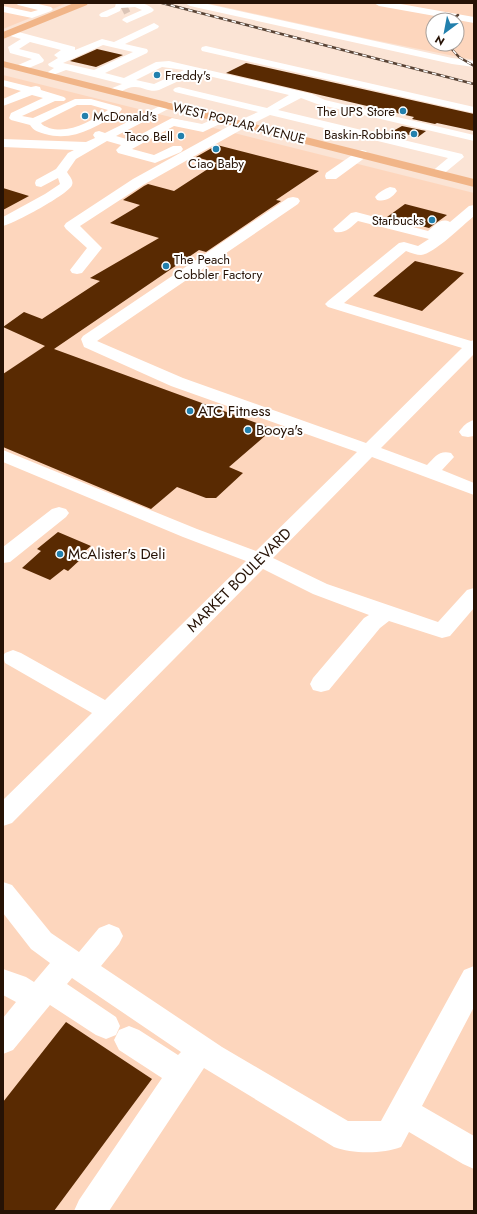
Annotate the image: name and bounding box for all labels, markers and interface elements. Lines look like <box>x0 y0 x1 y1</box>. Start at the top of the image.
north arrow <box>425 12 465 52</box>
text: N <box>432 31 448 50</box>
place label: Freddy's <box>165 66 210 85</box>
marker: Freddy's <box>152 70 162 80</box>
street label: WEST POPLAR AVENUE <box>171 97 307 149</box>
place label: The UPS Store <box>317 102 395 121</box>
marker: The UPS Store <box>398 106 408 116</box>
place label: McDonald's <box>93 107 157 126</box>
marker: McDonald's <box>80 111 90 121</box>
place label: Baskin-Robbins <box>324 125 406 144</box>
place label: Taco Bell <box>125 127 173 146</box>
marker: Baskin-Robbins <box>409 129 419 139</box>
marker: Taco Bell <box>176 131 186 141</box>
marker: Ciao Baby <box>211 144 221 154</box>
place label: Ciao Baby <box>188 154 244 173</box>
place label: Starbucks <box>372 211 424 230</box>
marker: Starbucks <box>427 215 437 225</box>
place label: The Peach Cobbler Factory <box>174 250 263 284</box>
marker: The Peach Cobbler Factory <box>161 261 171 271</box>
place label: ATC Fitness <box>198 400 271 422</box>
marker: ATC Fitness <box>185 406 195 416</box>
place label: Booya's <box>256 419 303 441</box>
marker: Booya's <box>243 425 253 435</box>
street label: MARKET BOULEVARD <box>182 523 296 637</box>
place label: McAlister's Deli <box>68 543 166 565</box>
marker: McAlister's Deli <box>55 549 65 559</box>

